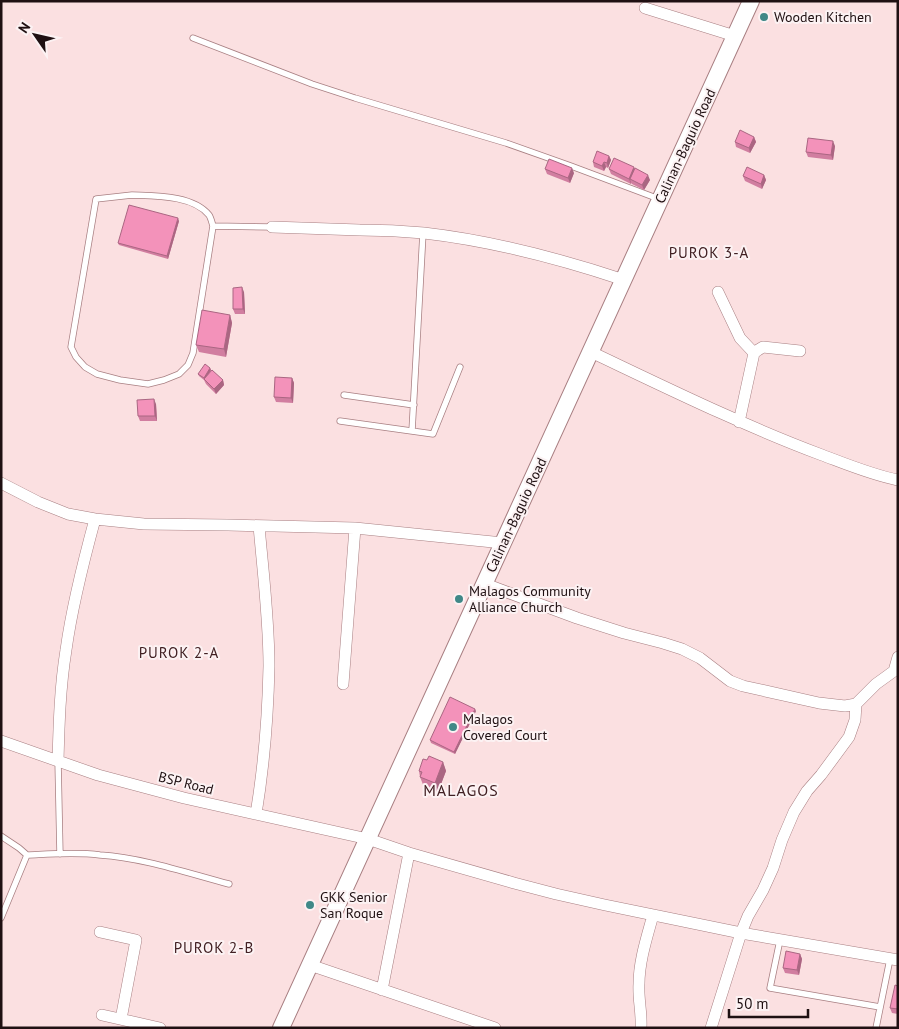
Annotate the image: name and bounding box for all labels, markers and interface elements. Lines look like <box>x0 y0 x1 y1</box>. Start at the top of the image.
place label: Wooden Kitchen <box>774 8 872 26</box>
north arrow <box>10 10 60 60</box>
marker: Wooden Kitchen <box>758 11 770 23</box>
text: N <box>14 19 34 37</box>
street label: Calinan-Baguio Road <box>651 86 719 206</box>
district label: PUROK 3-A <box>669 243 749 262</box>
street label: Calinan-Baguio Road <box>482 455 550 575</box>
place label: Malagos Community Alliance Church <box>469 582 591 616</box>
marker: Malagos Community Alliance Church <box>453 593 465 605</box>
district label: PUROK 2-A <box>139 643 219 662</box>
place label: Malagos Covered Court <box>463 710 547 744</box>
marker: Malagos Covered Court <box>447 721 459 733</box>
street label: BSP Road <box>157 767 215 799</box>
district label: MALAGOS <box>423 780 499 800</box>
place label: GKK Senior San Roque <box>320 888 387 922</box>
marker: GKK Senior San Roque <box>304 899 316 911</box>
district label: PUROK 2-B <box>174 938 254 957</box>
scale bar <box>729 986 808 1018</box>
text: 50 m <box>736 994 769 1013</box>

